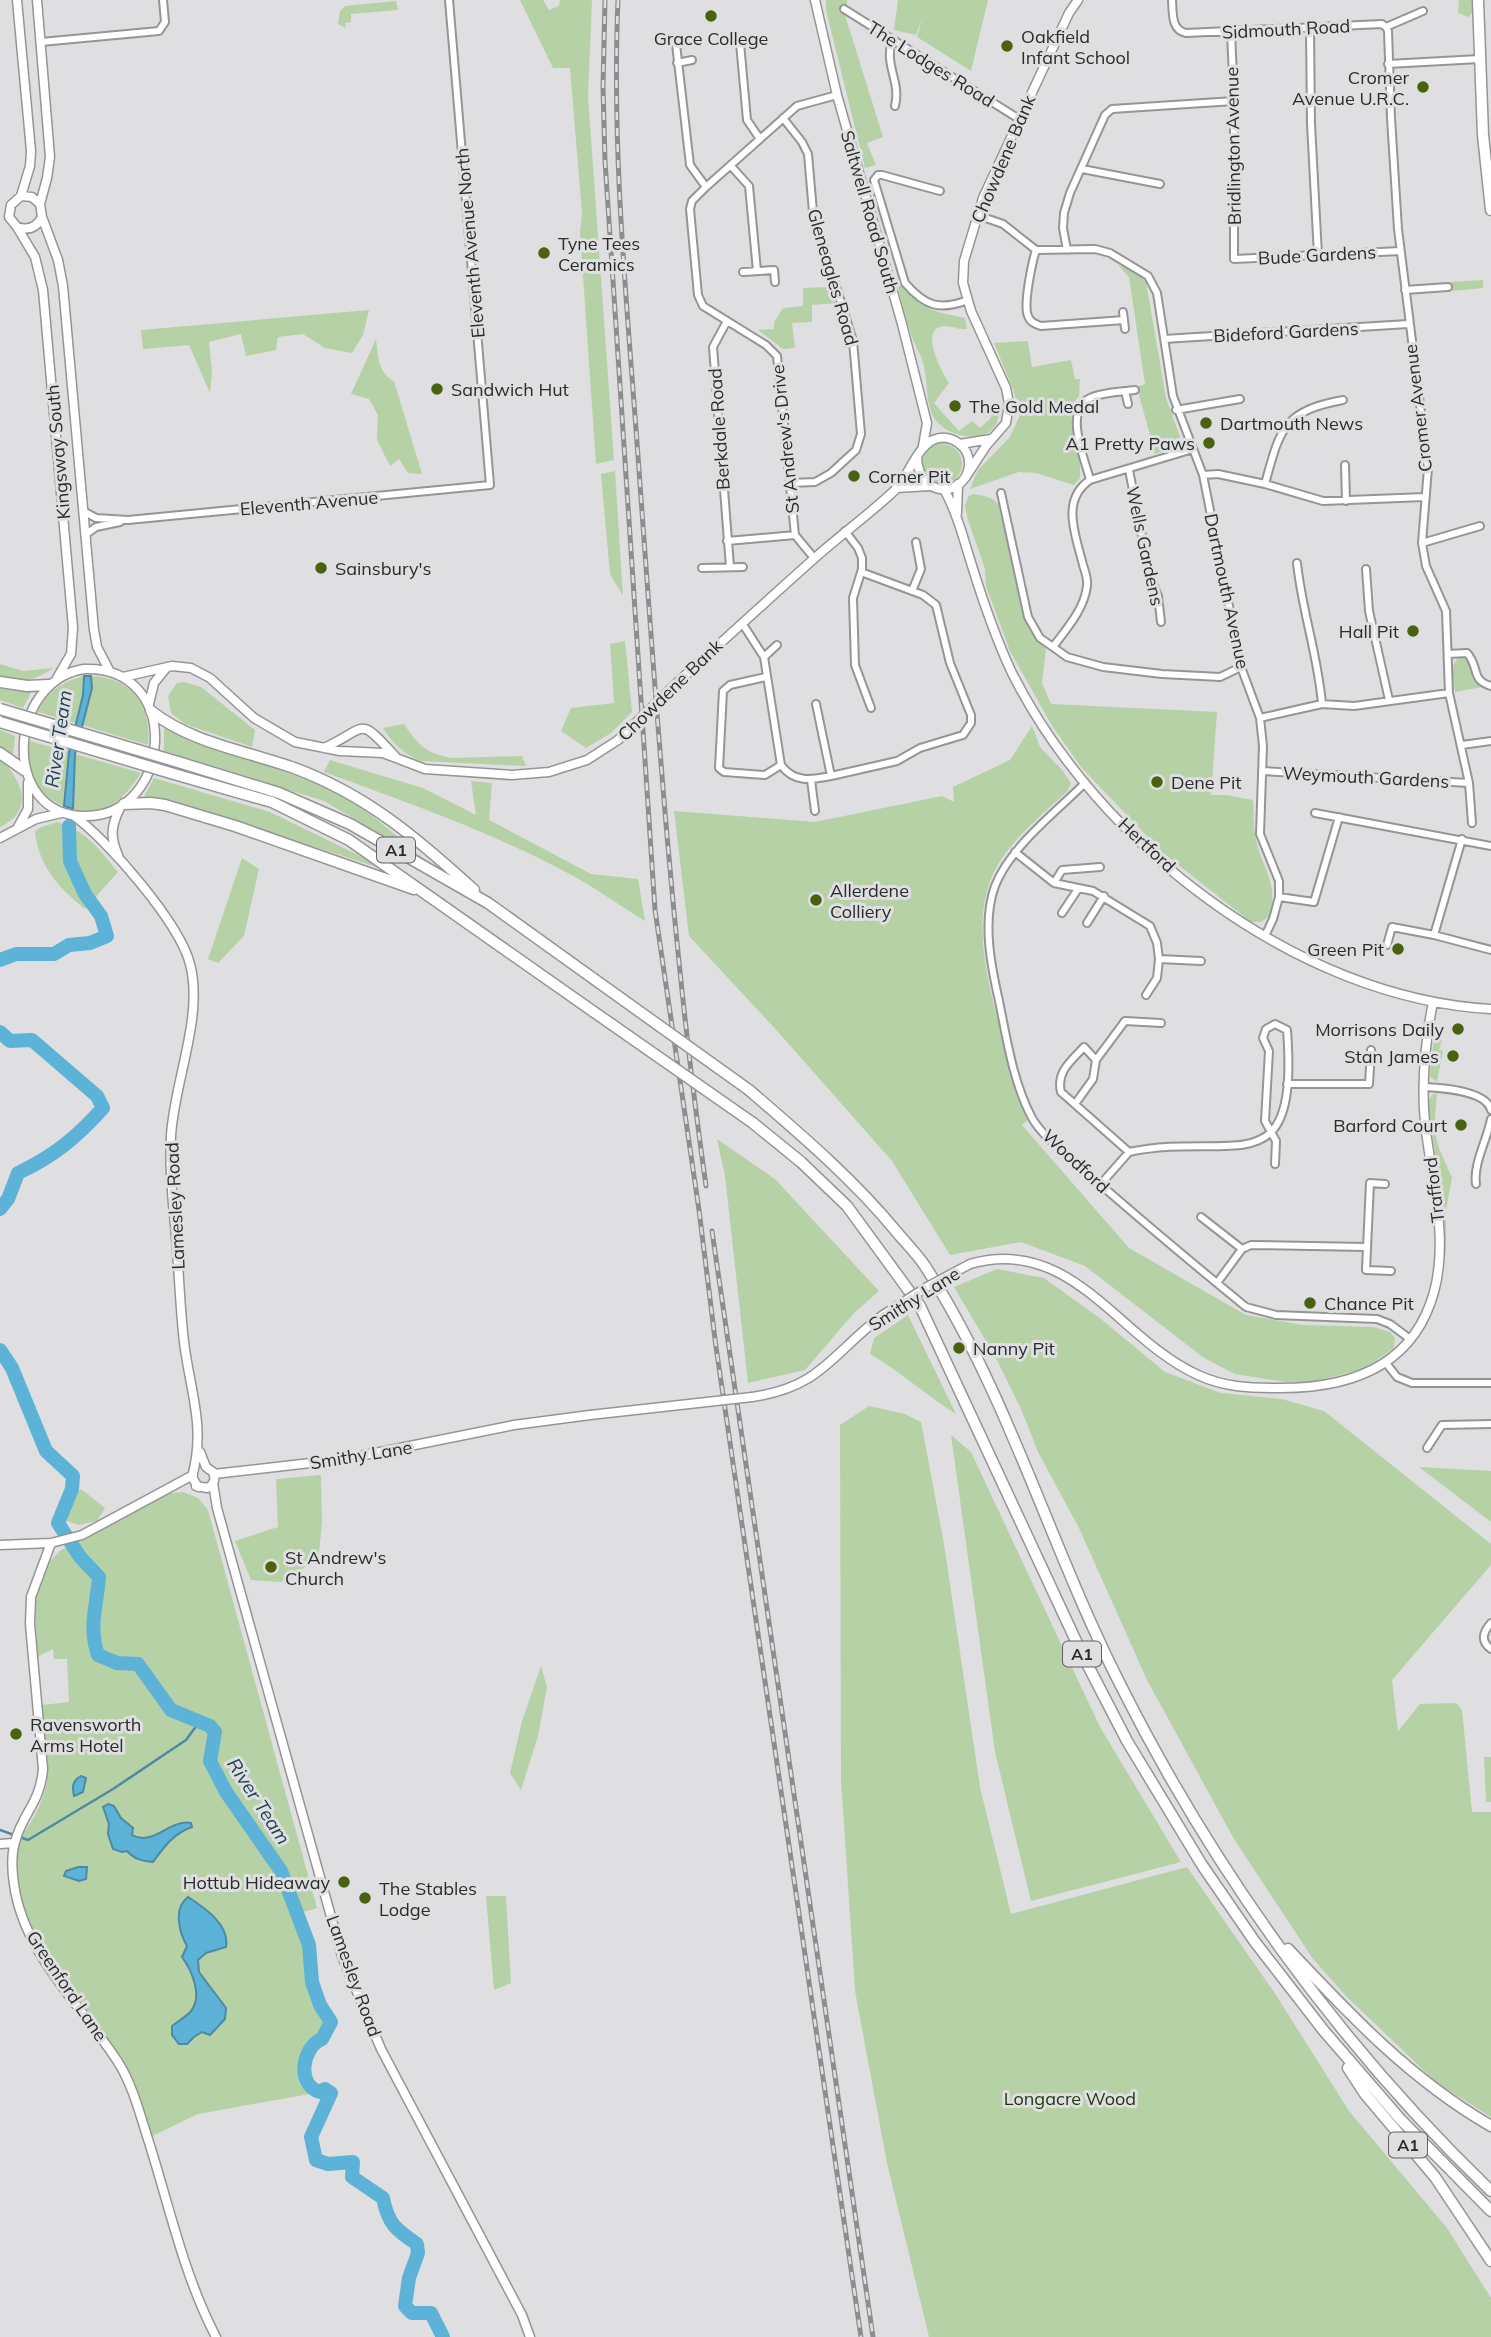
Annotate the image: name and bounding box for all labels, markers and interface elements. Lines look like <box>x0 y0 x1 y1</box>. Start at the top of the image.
marker: Grace College <box>703 8 719 24</box>
street label: Sidmouth Road <box>1221 14 1351 44</box>
street label: The Lodges Road <box>863 16 999 112</box>
place label: Oakfield Infant School <box>1021 25 1130 69</box>
place label: Grace College <box>654 27 768 50</box>
marker: Oakfield Infant School <box>999 38 1015 54</box>
place label: Cromer Avenue U.R.C. <box>1292 66 1409 110</box>
street label: Bridlington Avenue <box>1220 67 1246 225</box>
marker: Cromer Avenue U.R.C. <box>1415 79 1431 95</box>
street label: Chowdene Bank <box>966 91 1041 227</box>
street label: Saltwell Road South <box>836 128 904 296</box>
street label: Eleventh Avenue North <box>450 147 490 339</box>
street label: Gleneagles Road <box>803 206 863 348</box>
place label: Tyne Tees Ceramics <box>558 232 640 276</box>
street label: Bude Gardens <box>1257 240 1377 270</box>
marker: Tyne Tees Ceramics <box>536 245 552 261</box>
street label: Bideford Gardens <box>1213 317 1359 347</box>
street label: Cromer Avenue <box>1399 343 1437 473</box>
street label: St Andrew's Drive <box>766 363 804 515</box>
street label: Berkdale Road <box>703 367 735 491</box>
place label: Sandwich Hut <box>451 378 569 401</box>
marker: Sandwich Hut <box>429 381 445 397</box>
street label: Kingsway South <box>41 384 75 520</box>
place label: The Gold Medal <box>969 395 1099 418</box>
marker: The Gold Medal <box>947 398 963 414</box>
place label: Dartmouth News <box>1220 412 1363 435</box>
marker: Dartmouth News <box>1198 415 1214 431</box>
place label: A1 Pretty Paws <box>1065 432 1195 455</box>
marker: A1 Pretty Paws <box>1201 435 1217 451</box>
place label: Corner Pit <box>868 465 950 488</box>
marker: Corner Pit <box>846 468 862 484</box>
street label: Wells Gardens <box>1121 484 1169 608</box>
street label: Eleventh Avenue <box>239 486 379 520</box>
street label: Dartmouth Avenue <box>1199 511 1255 671</box>
place label: Sainsbury's <box>335 557 432 580</box>
marker: Sainsbury's <box>313 560 329 576</box>
place label: Hall Pit <box>1339 620 1399 643</box>
marker: Hall Pit <box>1405 623 1421 639</box>
street label: Chowdene Bank <box>613 634 728 746</box>
water label: River Team <box>39 689 77 789</box>
street label: Weymouth Gardens <box>1282 761 1450 793</box>
place label: Dene Pit <box>1171 771 1242 794</box>
marker: Dene Pit <box>1149 774 1165 790</box>
street label: Hertford <box>1113 813 1181 877</box>
road number: A1 <box>377 838 415 862</box>
place label: Allerdene Colliery <box>830 879 909 923</box>
marker: Allerdene Colliery <box>808 892 824 908</box>
place label: Green Pit <box>1307 938 1384 961</box>
marker: Green Pit <box>1390 941 1406 957</box>
place label: Morrisons Daily <box>1315 1018 1444 1041</box>
marker: Morrisons Daily <box>1450 1021 1466 1037</box>
place label: Stan James <box>1344 1045 1439 1068</box>
marker: Stan James <box>1445 1048 1461 1064</box>
place label: Barford Court <box>1333 1114 1447 1137</box>
marker: Barford Court <box>1453 1117 1469 1133</box>
street label: Woodford <box>1038 1124 1114 1198</box>
street label: Lamesley Road <box>160 1142 190 1270</box>
street label: Trafford <box>1419 1156 1449 1224</box>
street label: Smithy Lane <box>864 1262 964 1336</box>
place label: Chance Pit <box>1324 1292 1414 1315</box>
marker: Chance Pit <box>1302 1295 1318 1311</box>
place label: Nanny Pit <box>973 1337 1055 1360</box>
marker: Nanny Pit <box>951 1340 967 1356</box>
street label: Smithy Lane <box>308 1436 414 1474</box>
place label: St Andrew's Church <box>285 1546 386 1590</box>
marker: St Andrew's Church <box>263 1559 279 1575</box>
road number: A1 <box>1063 1642 1101 1666</box>
place label: Ravensworth Arms Hotel <box>30 1713 141 1757</box>
marker: Ravensworth Arms Hotel <box>8 1726 24 1742</box>
water label: River Team <box>222 1753 296 1849</box>
place label: Hottub Hideaway <box>183 1871 330 1894</box>
marker: Hottub Hideaway <box>336 1874 352 1890</box>
place label: The Stables Lodge <box>379 1877 477 1921</box>
marker: The Stables Lodge <box>357 1890 373 1906</box>
street label: Lamesley Road <box>321 1912 387 2040</box>
street label: Greenford Lane <box>21 1926 113 2046</box>
park label: Longacre Wood <box>1004 2087 1136 2110</box>
road number: A1 <box>1389 2132 1427 2158</box>

